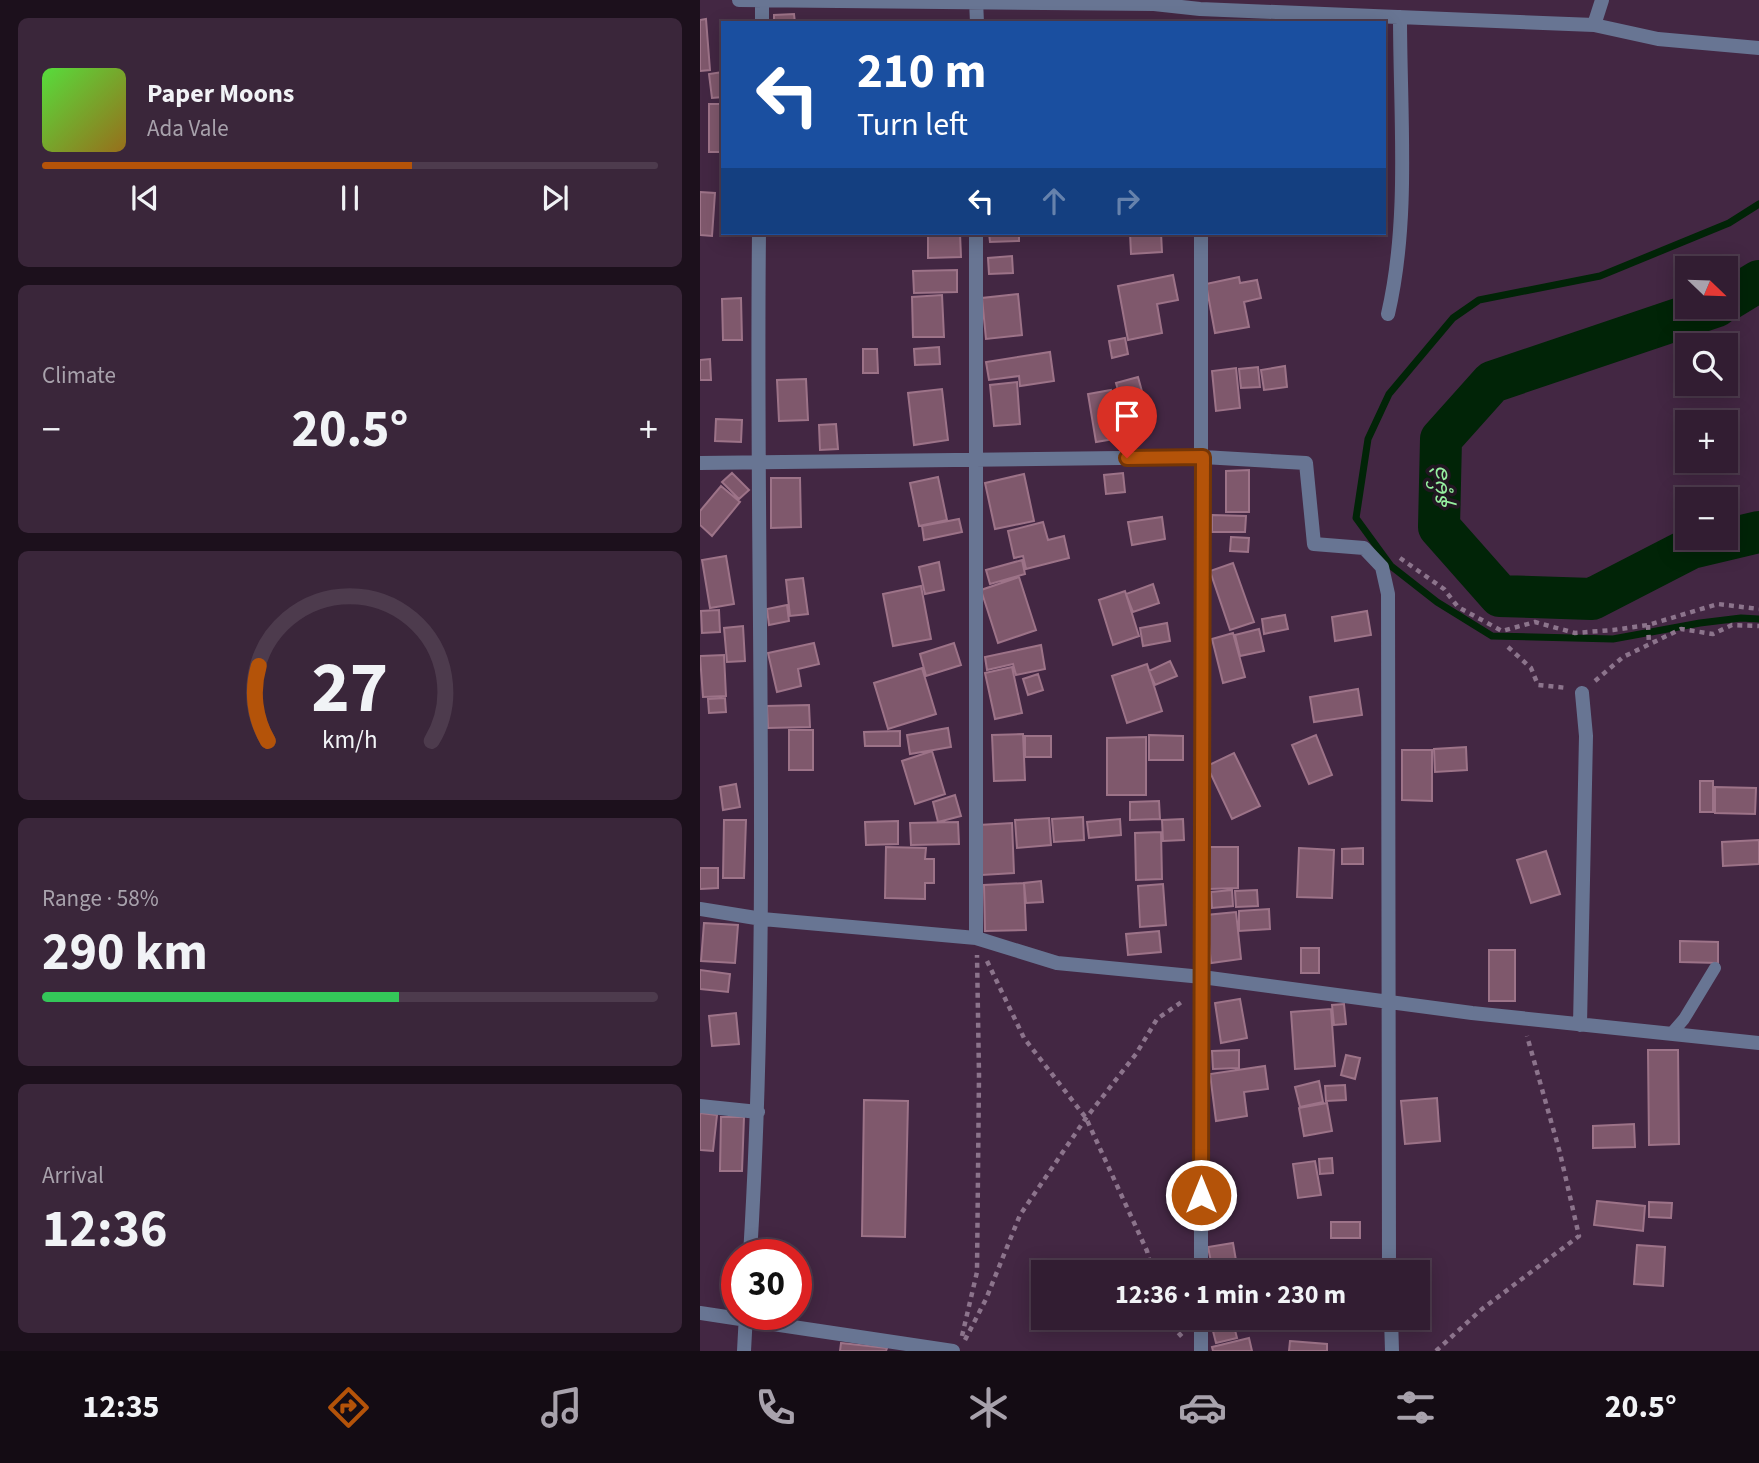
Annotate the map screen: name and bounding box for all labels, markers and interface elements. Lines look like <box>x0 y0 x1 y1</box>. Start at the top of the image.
text: 210 m <box>857 37 986 107</box>
icon: left <box>742 49 833 140</box>
text: Paper Moons <box>147 75 294 112</box>
text: Turn left <box>857 102 968 148</box>
text: Ada Vale <box>147 112 229 145</box>
icon: previous <box>126 179 164 217</box>
icon: pause <box>331 179 369 217</box>
icon: next <box>536 179 574 217</box>
icon: left <box>962 182 1000 220</box>
icon: ahead <box>1035 182 1073 220</box>
icon: right <box>1108 182 1146 220</box>
north arrow <box>1675 256 1738 318</box>
map controls <box>1675 256 1738 550</box>
button: search <box>1675 333 1738 396</box>
text: Climate <box>42 359 116 392</box>
pin <box>1097 386 1157 458</box>
text: 20.5° <box>292 393 408 467</box>
icon: arrive <box>1108 397 1146 435</box>
text: − <box>42 403 61 457</box>
text: + <box>639 403 658 457</box>
button: + <box>1675 410 1738 473</box>
water label: နမ့်ခဲ <box>1425 467 1457 508</box>
button: − <box>1675 487 1738 550</box>
text: 27 <box>312 637 388 741</box>
text: km/h <box>322 722 378 758</box>
text: Range · 58% <box>42 882 159 915</box>
text: 290 km <box>42 916 208 990</box>
position arrow <box>1164 1158 1238 1232</box>
text: Arrival <box>42 1159 104 1192</box>
text: 12:36 <box>42 1193 167 1267</box>
speed limit sign: 30 <box>721 1239 812 1330</box>
text: 12:36 · 1 min · 230 m <box>1115 1276 1346 1313</box>
icon: directions <box>324 1383 373 1432</box>
icon: music <box>537 1383 586 1432</box>
icon: phone <box>751 1383 800 1432</box>
icon: climate <box>964 1383 1013 1432</box>
icon: car <box>1178 1383 1227 1432</box>
icon: filters <box>1391 1383 1440 1432</box>
text: 12:35 <box>82 1384 159 1430</box>
text: 20.5° <box>1605 1384 1677 1430</box>

